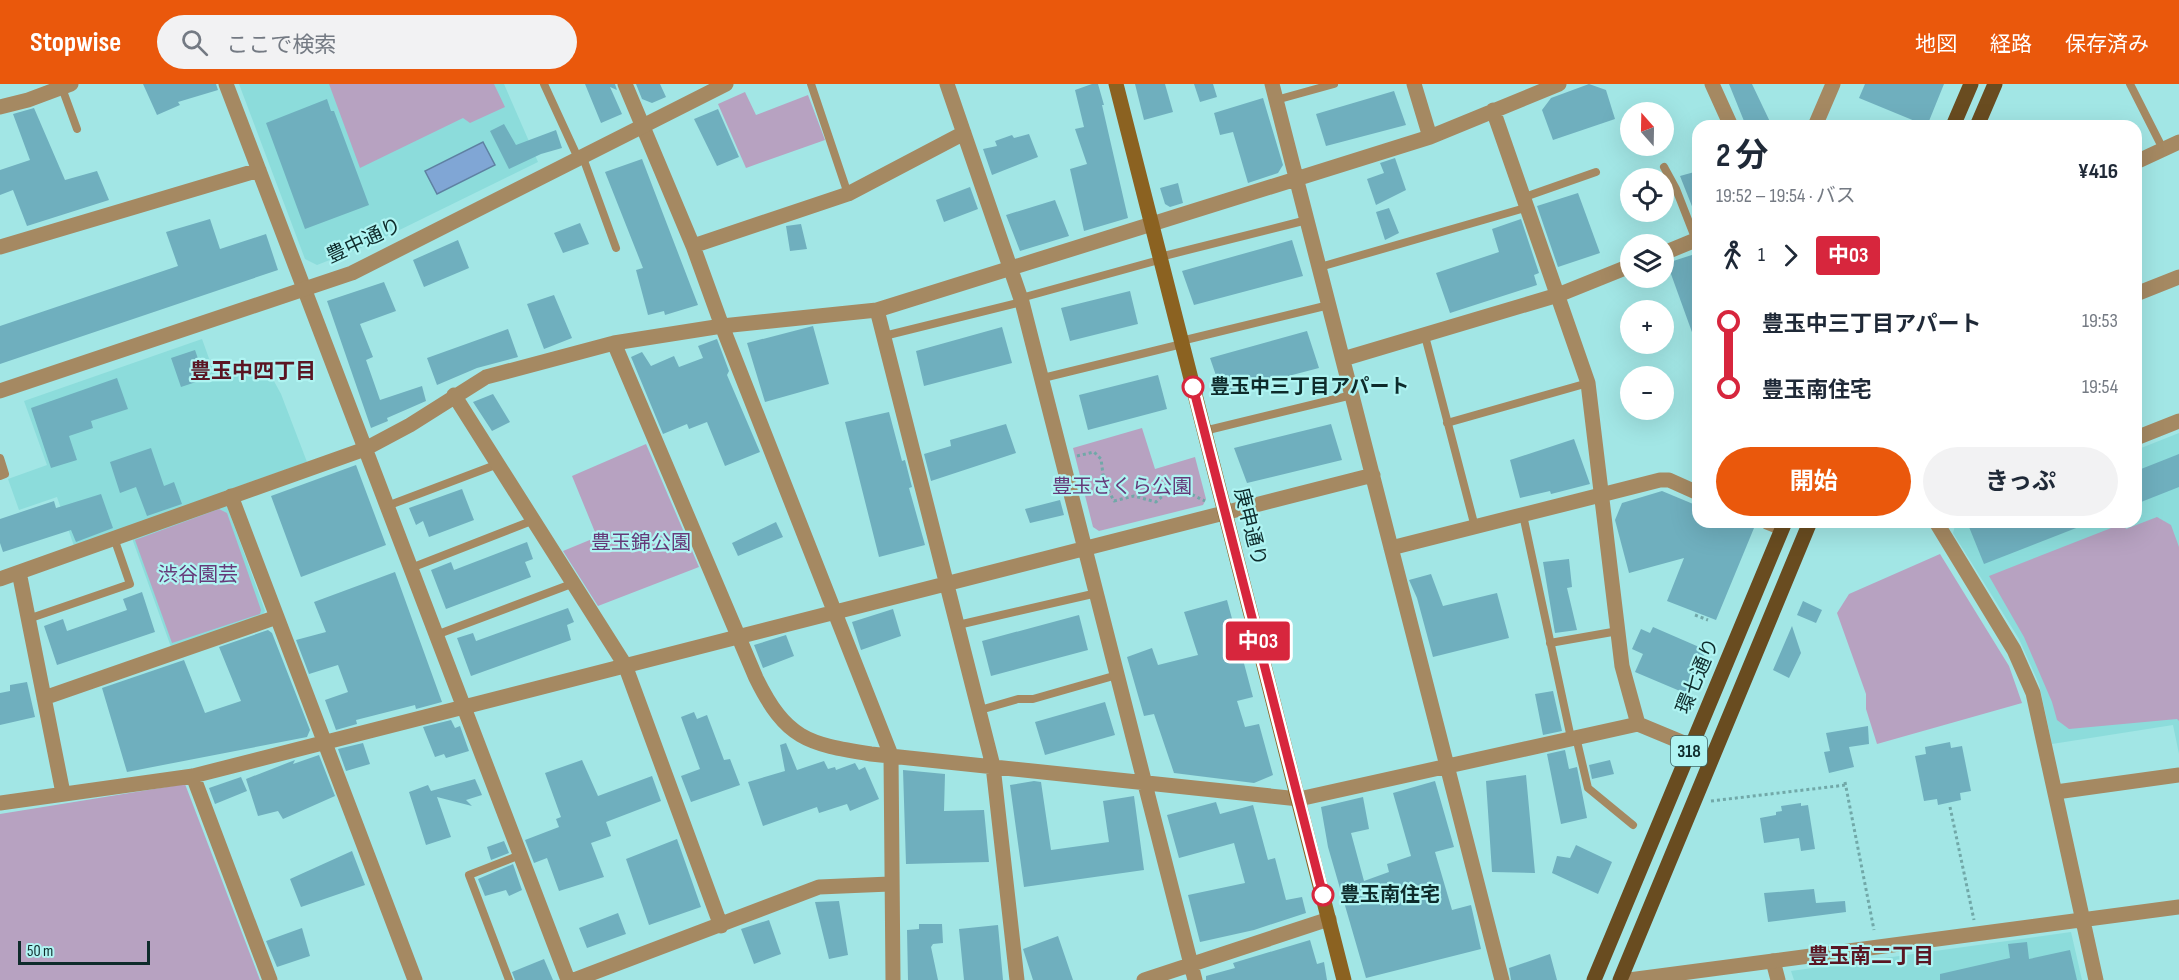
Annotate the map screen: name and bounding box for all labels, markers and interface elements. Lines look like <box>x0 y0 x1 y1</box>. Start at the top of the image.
search box <box>157 15 577 69</box>
text: Stopwise <box>30 26 121 59</box>
icon: search <box>178 26 211 59</box>
text: ここで検索 <box>226 32 336 59</box>
text: 地図 <box>1915 32 1957 57</box>
text: 経路 <box>1990 32 2032 57</box>
text: 保存済み <box>2065 32 2149 57</box>
north arrow <box>1620 102 1674 156</box>
map controls <box>1620 102 1674 420</box>
text: 2 分 <box>1716 136 1769 176</box>
text: ¥416 <box>2078 158 2118 185</box>
button: locate <box>1620 168 1674 222</box>
text: 19:52 – 19:54 · バス <box>1716 184 1856 208</box>
street label: 豊中通り <box>323 213 405 269</box>
button: layers <box>1620 234 1674 288</box>
icon: walk <box>1716 239 1749 272</box>
icon: forward <box>1774 239 1807 272</box>
text: 1 <box>1758 243 1765 267</box>
text: 中03 <box>1828 243 1868 268</box>
button: + <box>1620 300 1674 354</box>
text: 19:53 <box>2082 309 2118 333</box>
text: 豊玉中三丁目アパート <box>1762 311 1982 338</box>
district label: 豊玉中四丁目 <box>190 359 316 384</box>
button: − <box>1620 366 1674 420</box>
place label: 豊玉中三丁目アパート <box>1210 375 1410 399</box>
text: 19:54 <box>2082 375 2118 399</box>
marker: 豊玉中三丁目アパート <box>1182 376 1204 398</box>
text: 豊玉南住宅 <box>1762 377 1872 404</box>
button: 開始 <box>1716 447 1911 516</box>
button: きっぷ <box>1923 447 2118 516</box>
park label: 豊玉さくら公園 <box>1052 475 1192 499</box>
street label: 庚申通り <box>1229 485 1271 569</box>
park label: 豊玉錦公園 <box>591 531 691 555</box>
park label: 渋谷園芸 <box>158 563 238 587</box>
line badge: 中03 <box>1224 622 1292 660</box>
text: 中03 <box>1238 629 1278 654</box>
street label: 環七通り <box>1671 634 1725 718</box>
road number: 318 <box>1671 736 1707 766</box>
place label: 豊玉南住宅 <box>1340 883 1440 907</box>
marker: 豊玉南住宅 <box>1312 884 1334 906</box>
scale bar <box>18 938 150 966</box>
text: 50 m <box>27 942 53 961</box>
district label: 豊玉南二丁目 <box>1808 944 1934 969</box>

